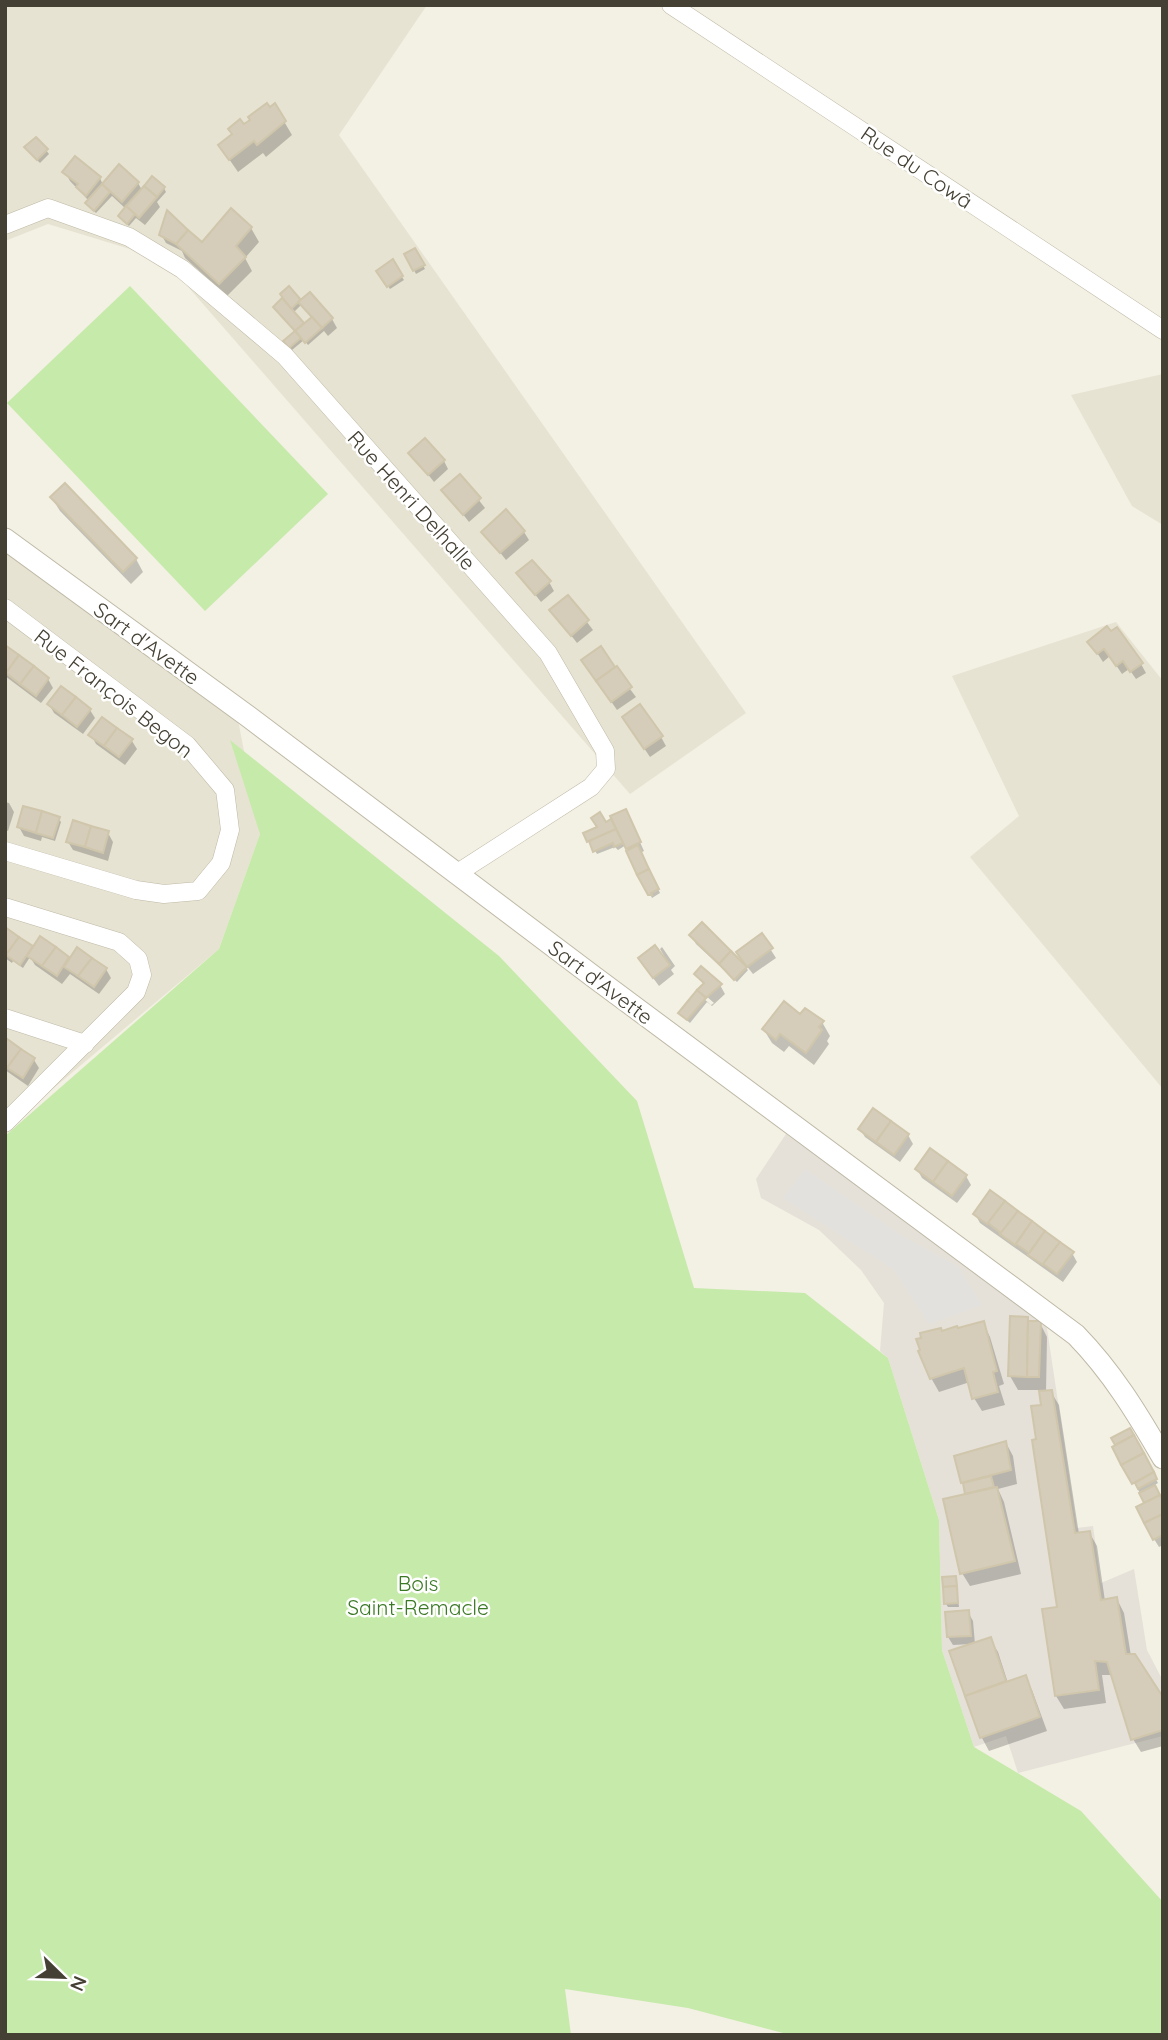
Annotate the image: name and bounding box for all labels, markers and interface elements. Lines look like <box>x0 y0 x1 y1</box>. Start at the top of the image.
street label: Rue du Cowâ <box>856 120 978 214</box>
street label: Rue Henri Delhalle <box>343 425 481 575</box>
street label: Sart d'Avette <box>89 596 205 690</box>
street label: Rue François Begon <box>29 623 199 763</box>
street label: Sart d'Avette <box>544 934 658 1030</box>
park label: Bois Saint-Remacle <box>347 1570 489 1620</box>
north arrow <box>28 1942 98 2012</box>
text: N <box>65 1973 92 1995</box>

